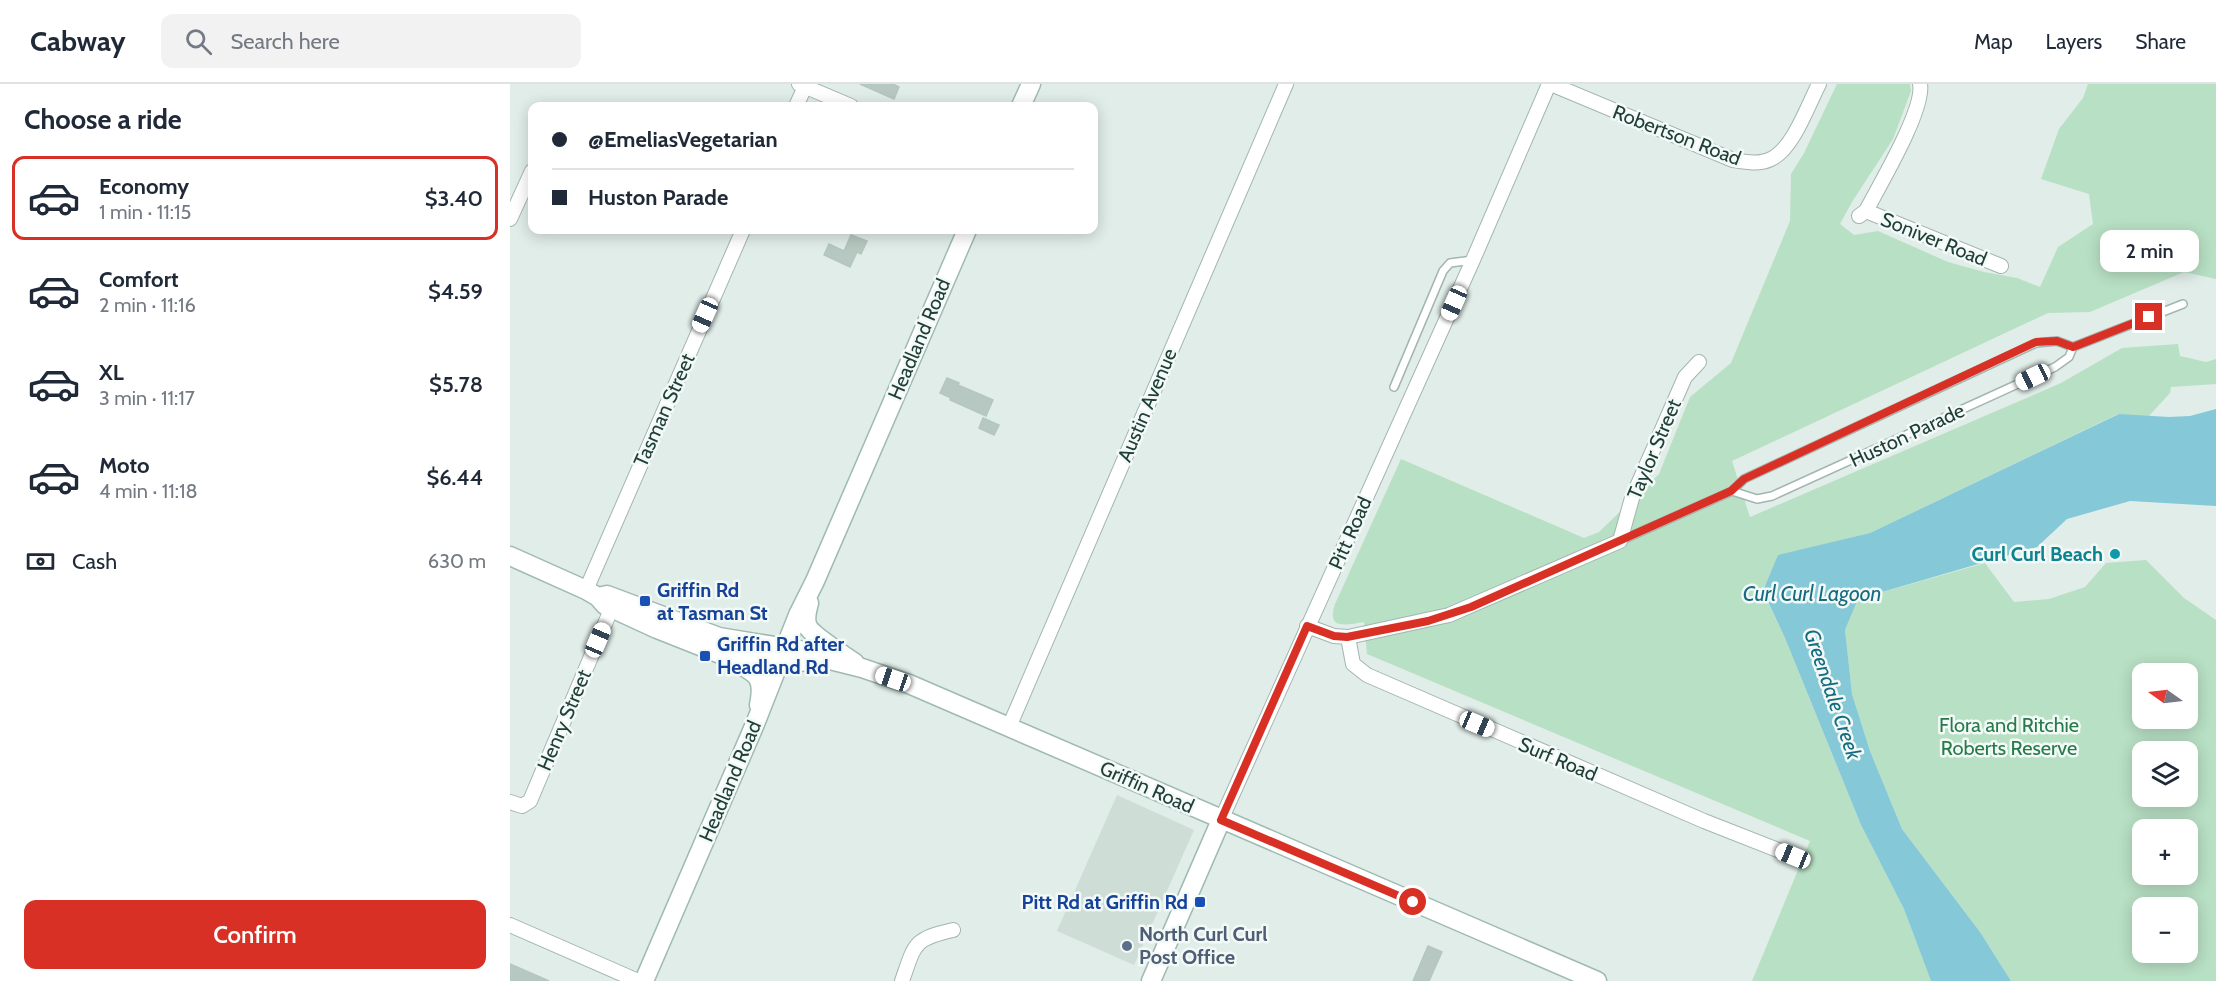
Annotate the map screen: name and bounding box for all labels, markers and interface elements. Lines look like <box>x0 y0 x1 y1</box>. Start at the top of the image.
search box <box>161 14 581 68</box>
text: Cabway <box>30 24 125 58</box>
icon: search <box>182 25 215 58</box>
text: Search here <box>230 28 340 55</box>
text: Map <box>1974 29 2013 54</box>
text: Layers <box>2046 29 2102 54</box>
text: Share <box>2135 29 2186 54</box>
street label: Robertson Road <box>1609 100 1745 170</box>
text: Choose a ride <box>24 103 182 136</box>
text: @EmeliasVegetarian <box>588 126 778 153</box>
icon: car <box>27 171 81 225</box>
text: Economy <box>99 173 189 200</box>
text: Huston Parade <box>588 184 728 211</box>
text: $3.40 <box>425 185 483 212</box>
text: 1 min · 11:15 <box>99 200 191 224</box>
street label: Soniver Road <box>1877 207 1991 271</box>
callout: 2 min <box>2100 230 2198 272</box>
text: 2 min <box>2125 239 2174 263</box>
icon: car <box>27 264 81 318</box>
text: Comfort <box>99 266 178 293</box>
street label: Headland Road <box>883 275 955 403</box>
text: $4.59 <box>428 278 483 305</box>
car <box>1438 283 1470 323</box>
text: 2 min · 11:16 <box>99 293 196 317</box>
car <box>689 295 721 335</box>
route end <box>2135 303 2162 330</box>
street label: Austin Avenue <box>1112 345 1182 465</box>
street label: Tasman Street <box>628 349 700 470</box>
icon: car <box>27 357 81 411</box>
text: XL <box>99 359 124 386</box>
car <box>2013 361 2053 393</box>
text: $5.78 <box>429 371 483 398</box>
text: 3 min · 11:17 <box>99 386 195 410</box>
street label: Taylor Street <box>1622 395 1686 503</box>
street label: Huston Parade <box>1846 398 1968 472</box>
icon: car <box>27 450 81 504</box>
text: Moto <box>99 452 150 479</box>
text: $6.44 <box>426 464 483 491</box>
text: 4 min · 11:18 <box>99 479 198 503</box>
street label: Pitt Road <box>1323 493 1377 573</box>
place label: Curl Curl Beach <box>1971 542 2103 566</box>
icon: cash <box>24 545 57 578</box>
marker: Curl Curl Beach <box>2108 547 2122 561</box>
text: Cash <box>72 548 117 575</box>
text: 630 m <box>428 549 486 573</box>
place label: Griffin Rd at Tasman St <box>657 578 768 625</box>
water label: Curl Curl Lagoon <box>1743 581 1881 606</box>
marker: Griffin Rd at Tasman St <box>638 594 652 608</box>
car <box>583 620 613 660</box>
water label: Greendale Creek <box>1799 625 1867 764</box>
place label: Griffin Rd after Headland Rd <box>717 632 845 679</box>
marker: Griffin Rd after Headland Rd <box>698 649 712 663</box>
north arrow <box>2132 663 2198 729</box>
map controls <box>2132 663 2198 963</box>
car <box>873 665 913 693</box>
street label: Henry Street <box>532 666 596 774</box>
car <box>1457 709 1497 739</box>
park label: Flora and Ritchie Roberts Reserve <box>1939 713 2079 760</box>
street label: Headland Road <box>694 717 766 845</box>
street label: Surf Road <box>1515 732 1601 786</box>
button: layers <box>2132 741 2198 807</box>
street label: Griffin Road <box>1096 756 1198 818</box>
button: + <box>2132 819 2198 885</box>
car <box>1773 841 1813 871</box>
route start <box>1399 888 1426 915</box>
place label: Pitt Rd at Griffin Rd <box>1022 890 1188 914</box>
marker: Pitt Rd at Griffin Rd <box>1193 895 1207 909</box>
button: − <box>2132 897 2198 963</box>
button: Confirm <box>24 900 486 969</box>
place label: North Curl Curl Post Office <box>1139 922 1267 969</box>
marker: North Curl Curl Post Office <box>1120 939 1134 953</box>

